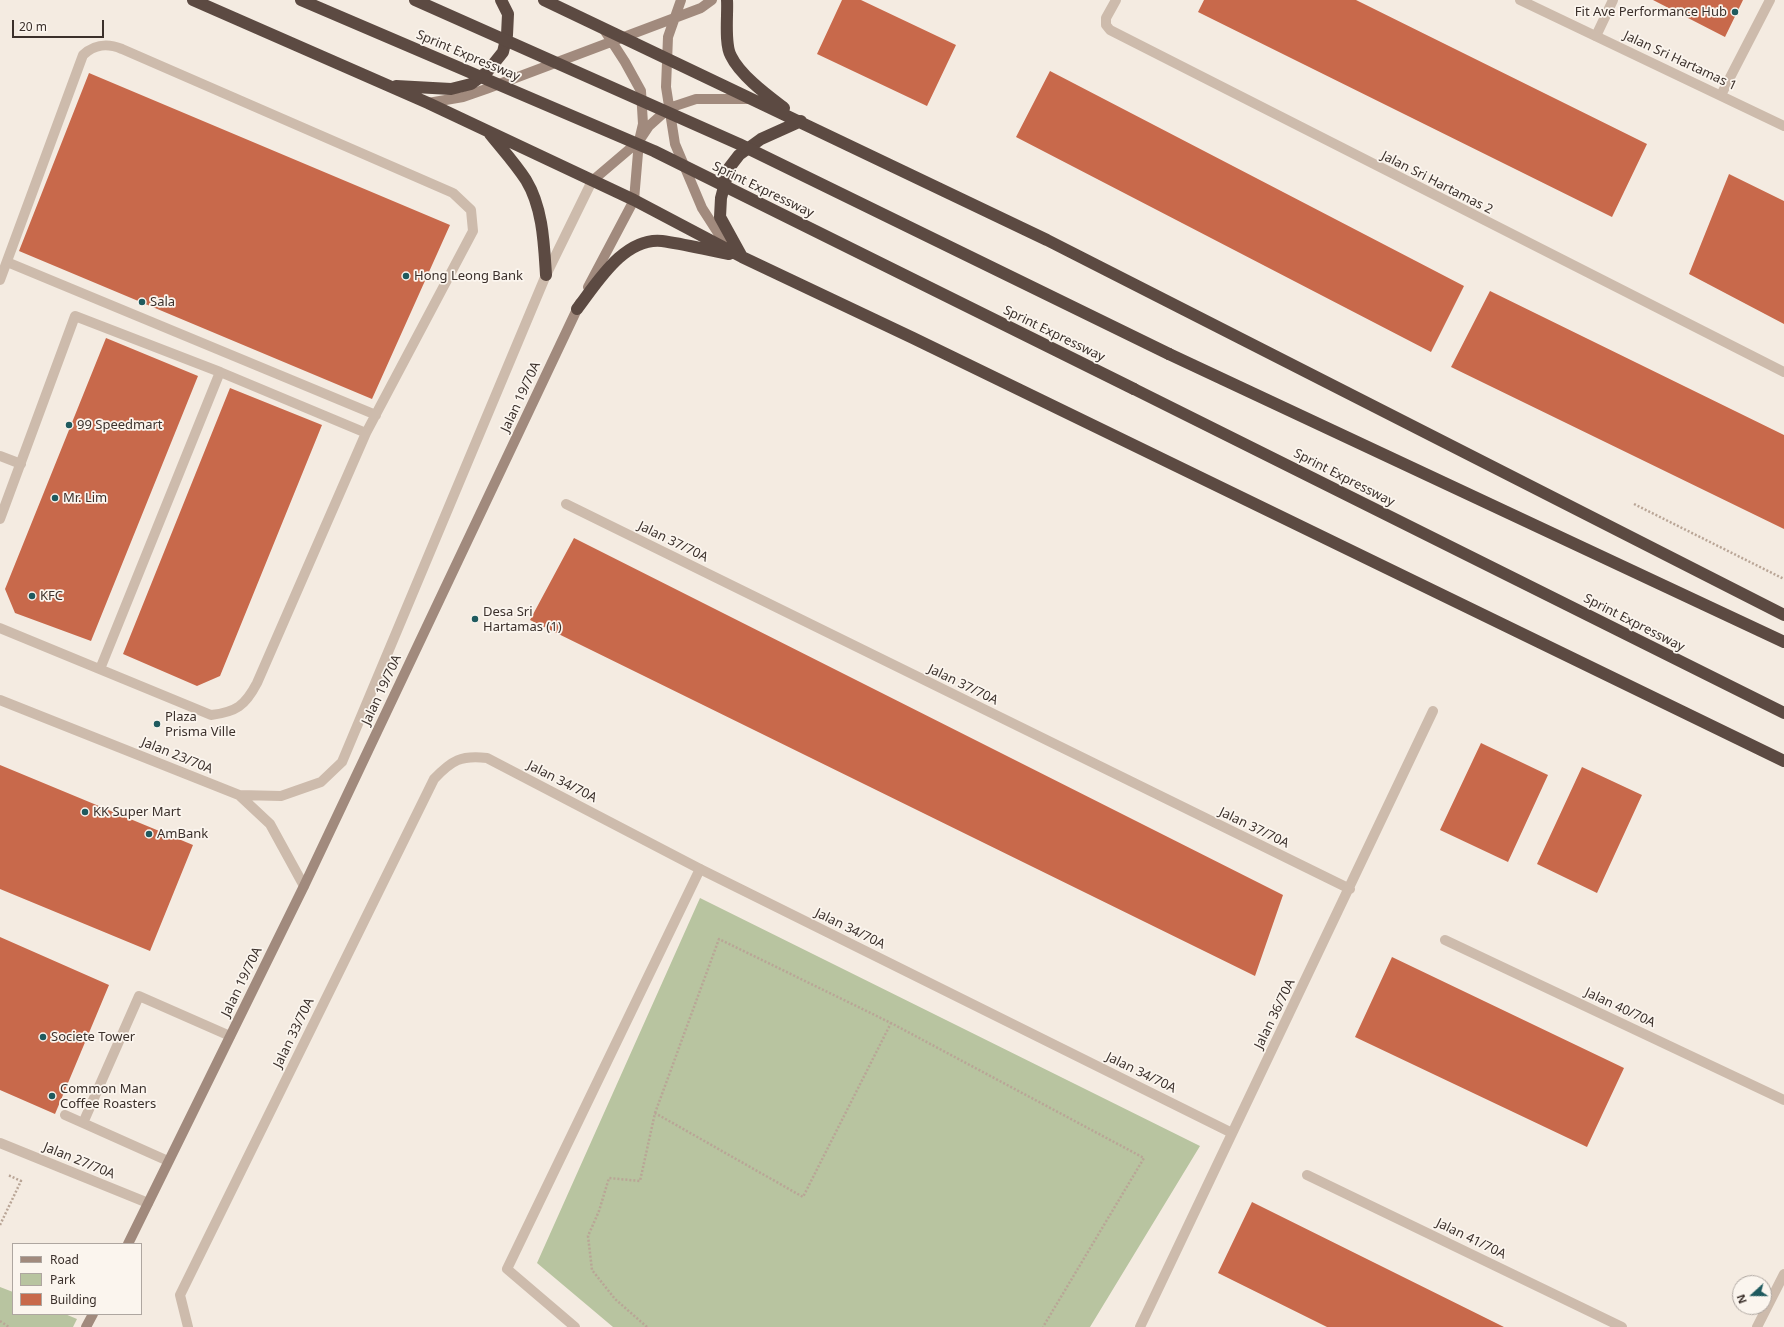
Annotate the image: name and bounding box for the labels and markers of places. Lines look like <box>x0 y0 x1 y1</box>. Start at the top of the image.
place label: Fit Ave Performance Hub <box>1575 4 1727 20</box>
marker: Fit Ave Performance Hub <box>1730 7 1740 17</box>
place label: Hong Leong Bank <box>414 268 523 284</box>
marker: Hong Leong Bank <box>401 271 411 281</box>
place label: Sala <box>150 294 175 310</box>
marker: Sala <box>137 297 147 307</box>
place label: 99 Speedmart <box>77 417 163 433</box>
marker: 99 Speedmart <box>64 420 74 430</box>
place label: Mr. Lim <box>63 490 107 506</box>
marker: Mr. Lim <box>50 493 60 503</box>
place label: KFC <box>40 588 63 604</box>
marker: KFC <box>27 591 37 601</box>
place label: Desa Sri Hartamas (1) <box>483 604 562 635</box>
marker: Desa Sri Hartamas (1) <box>470 614 480 624</box>
place label: Plaza Prisma Ville <box>165 709 236 740</box>
marker: Plaza Prisma Ville <box>152 719 162 729</box>
place label: KK Super Mart <box>93 804 181 820</box>
marker: KK Super Mart <box>80 807 90 817</box>
place label: AmBank <box>157 826 208 842</box>
marker: AmBank <box>144 829 154 839</box>
place label: Societe Tower <box>51 1029 135 1045</box>
marker: Societe Tower <box>38 1032 48 1042</box>
place label: Common Man Coffee Roasters <box>60 1081 156 1112</box>
marker: Common Man Coffee Roasters <box>47 1091 57 1101</box>

